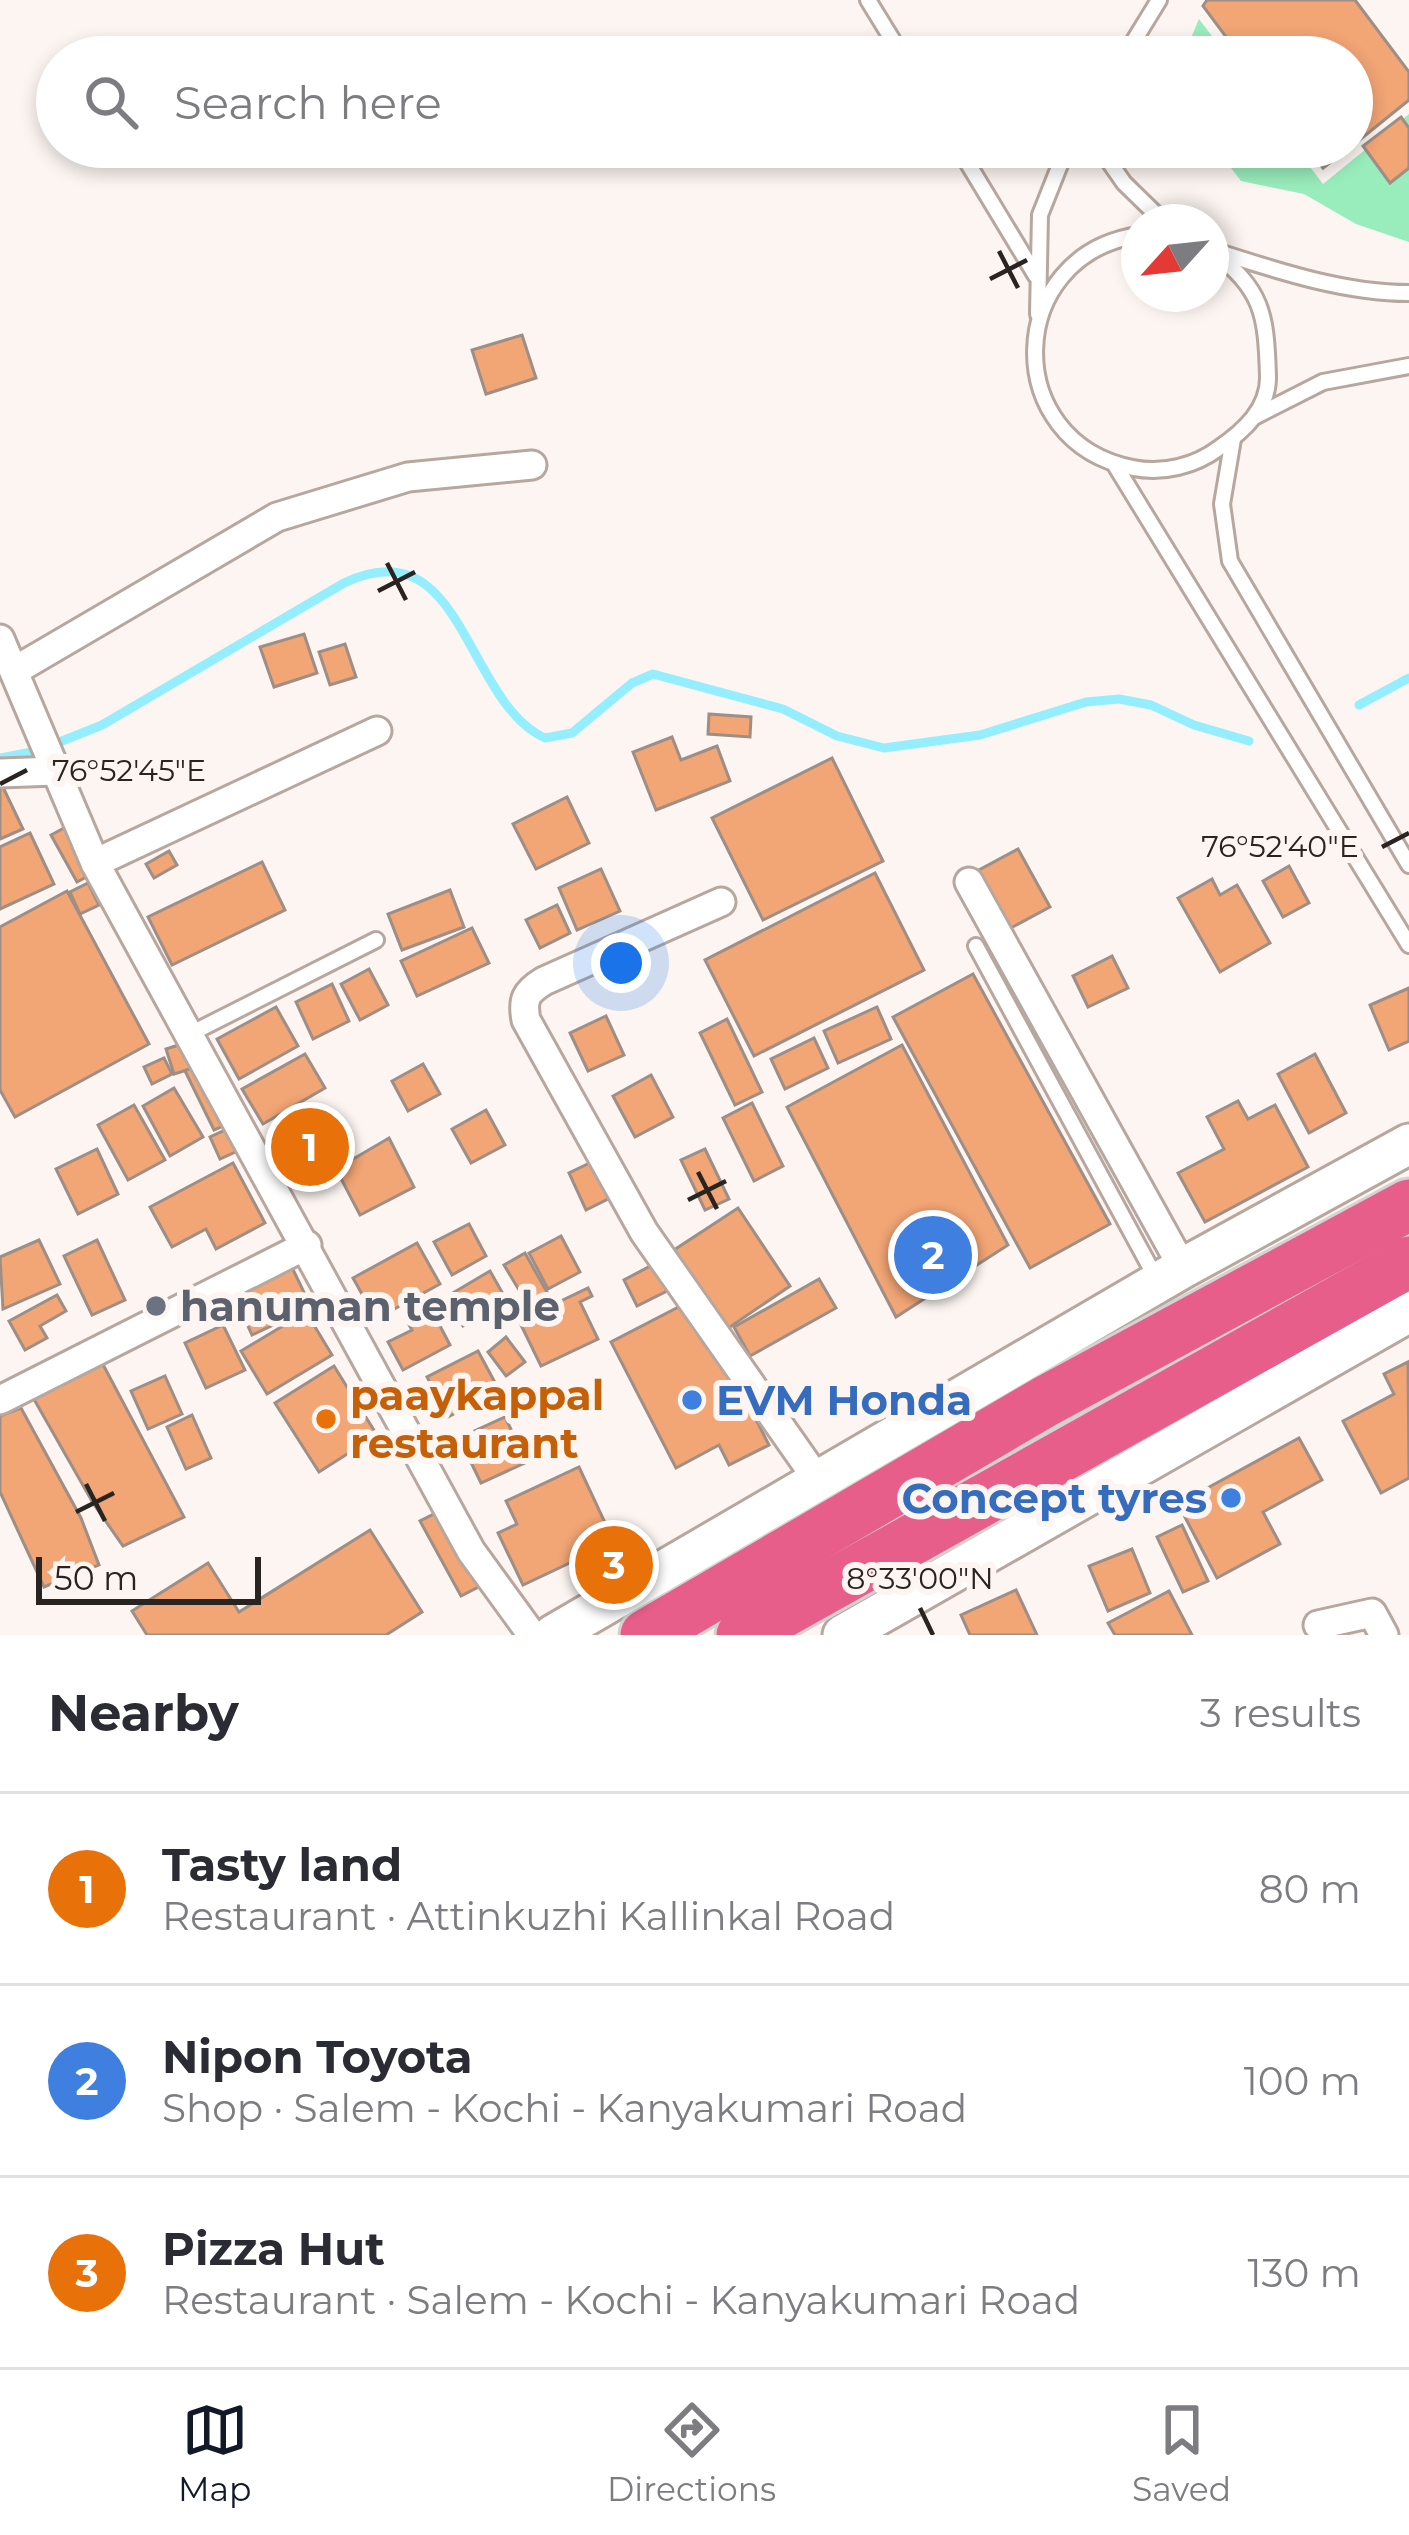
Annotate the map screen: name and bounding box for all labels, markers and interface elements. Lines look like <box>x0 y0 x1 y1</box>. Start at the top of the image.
search box <box>36 36 1373 168</box>
icon: search <box>78 69 144 135</box>
text: Search here <box>174 75 442 130</box>
north arrow <box>1121 204 1229 312</box>
text: 76°52'45"E <box>52 752 206 789</box>
text: 76°52'40"E <box>1201 828 1359 865</box>
your location <box>591 933 651 993</box>
pin: 1 <box>271 1102 349 1192</box>
pin: 2 <box>894 1210 972 1300</box>
place label: hanuman temple <box>180 1280 560 1332</box>
marker: hanuman temple <box>143 1293 169 1319</box>
place label: paaykappal restaurant <box>350 1369 604 1469</box>
place label: EVM Honda <box>716 1374 972 1426</box>
marker: EVM Honda <box>679 1387 705 1413</box>
marker: paaykappal restaurant <box>313 1406 339 1432</box>
place label: Concept tyres <box>902 1472 1207 1524</box>
marker: Concept tyres <box>1218 1485 1244 1511</box>
pin: 3 <box>575 1520 653 1610</box>
scale bar <box>36 1551 261 1604</box>
text: 50 m <box>54 1558 138 1598</box>
text: 8°33'00"N <box>846 1560 994 1597</box>
text: Nearby <box>48 1682 239 1744</box>
text: 3 results <box>1200 1689 1361 1737</box>
text: Tasty land <box>162 1837 402 1892</box>
text: 1 <box>79 1865 95 1913</box>
text: 80 m <box>1259 1865 1361 1913</box>
text: Restaurant · Attinkuzhi Kallinkal Road <box>162 1892 895 1940</box>
text: Nipon Toyota <box>162 2029 473 2084</box>
text: 2 <box>75 2057 99 2105</box>
text: 100 m <box>1244 2057 1361 2105</box>
text: Shop · Salem - Kochi - Kanyakumari Road <box>162 2084 967 2132</box>
text: Pizza Hut <box>162 2221 385 2276</box>
text: 3 <box>75 2249 99 2297</box>
text: 130 m <box>1248 2249 1361 2297</box>
text: Restaurant · Salem - Kochi - Kanyakumari Road <box>162 2276 1080 2324</box>
tab: Map <box>178 2397 251 2509</box>
tab: Directions <box>607 2397 776 2509</box>
tab: Saved <box>1132 2397 1231 2509</box>

